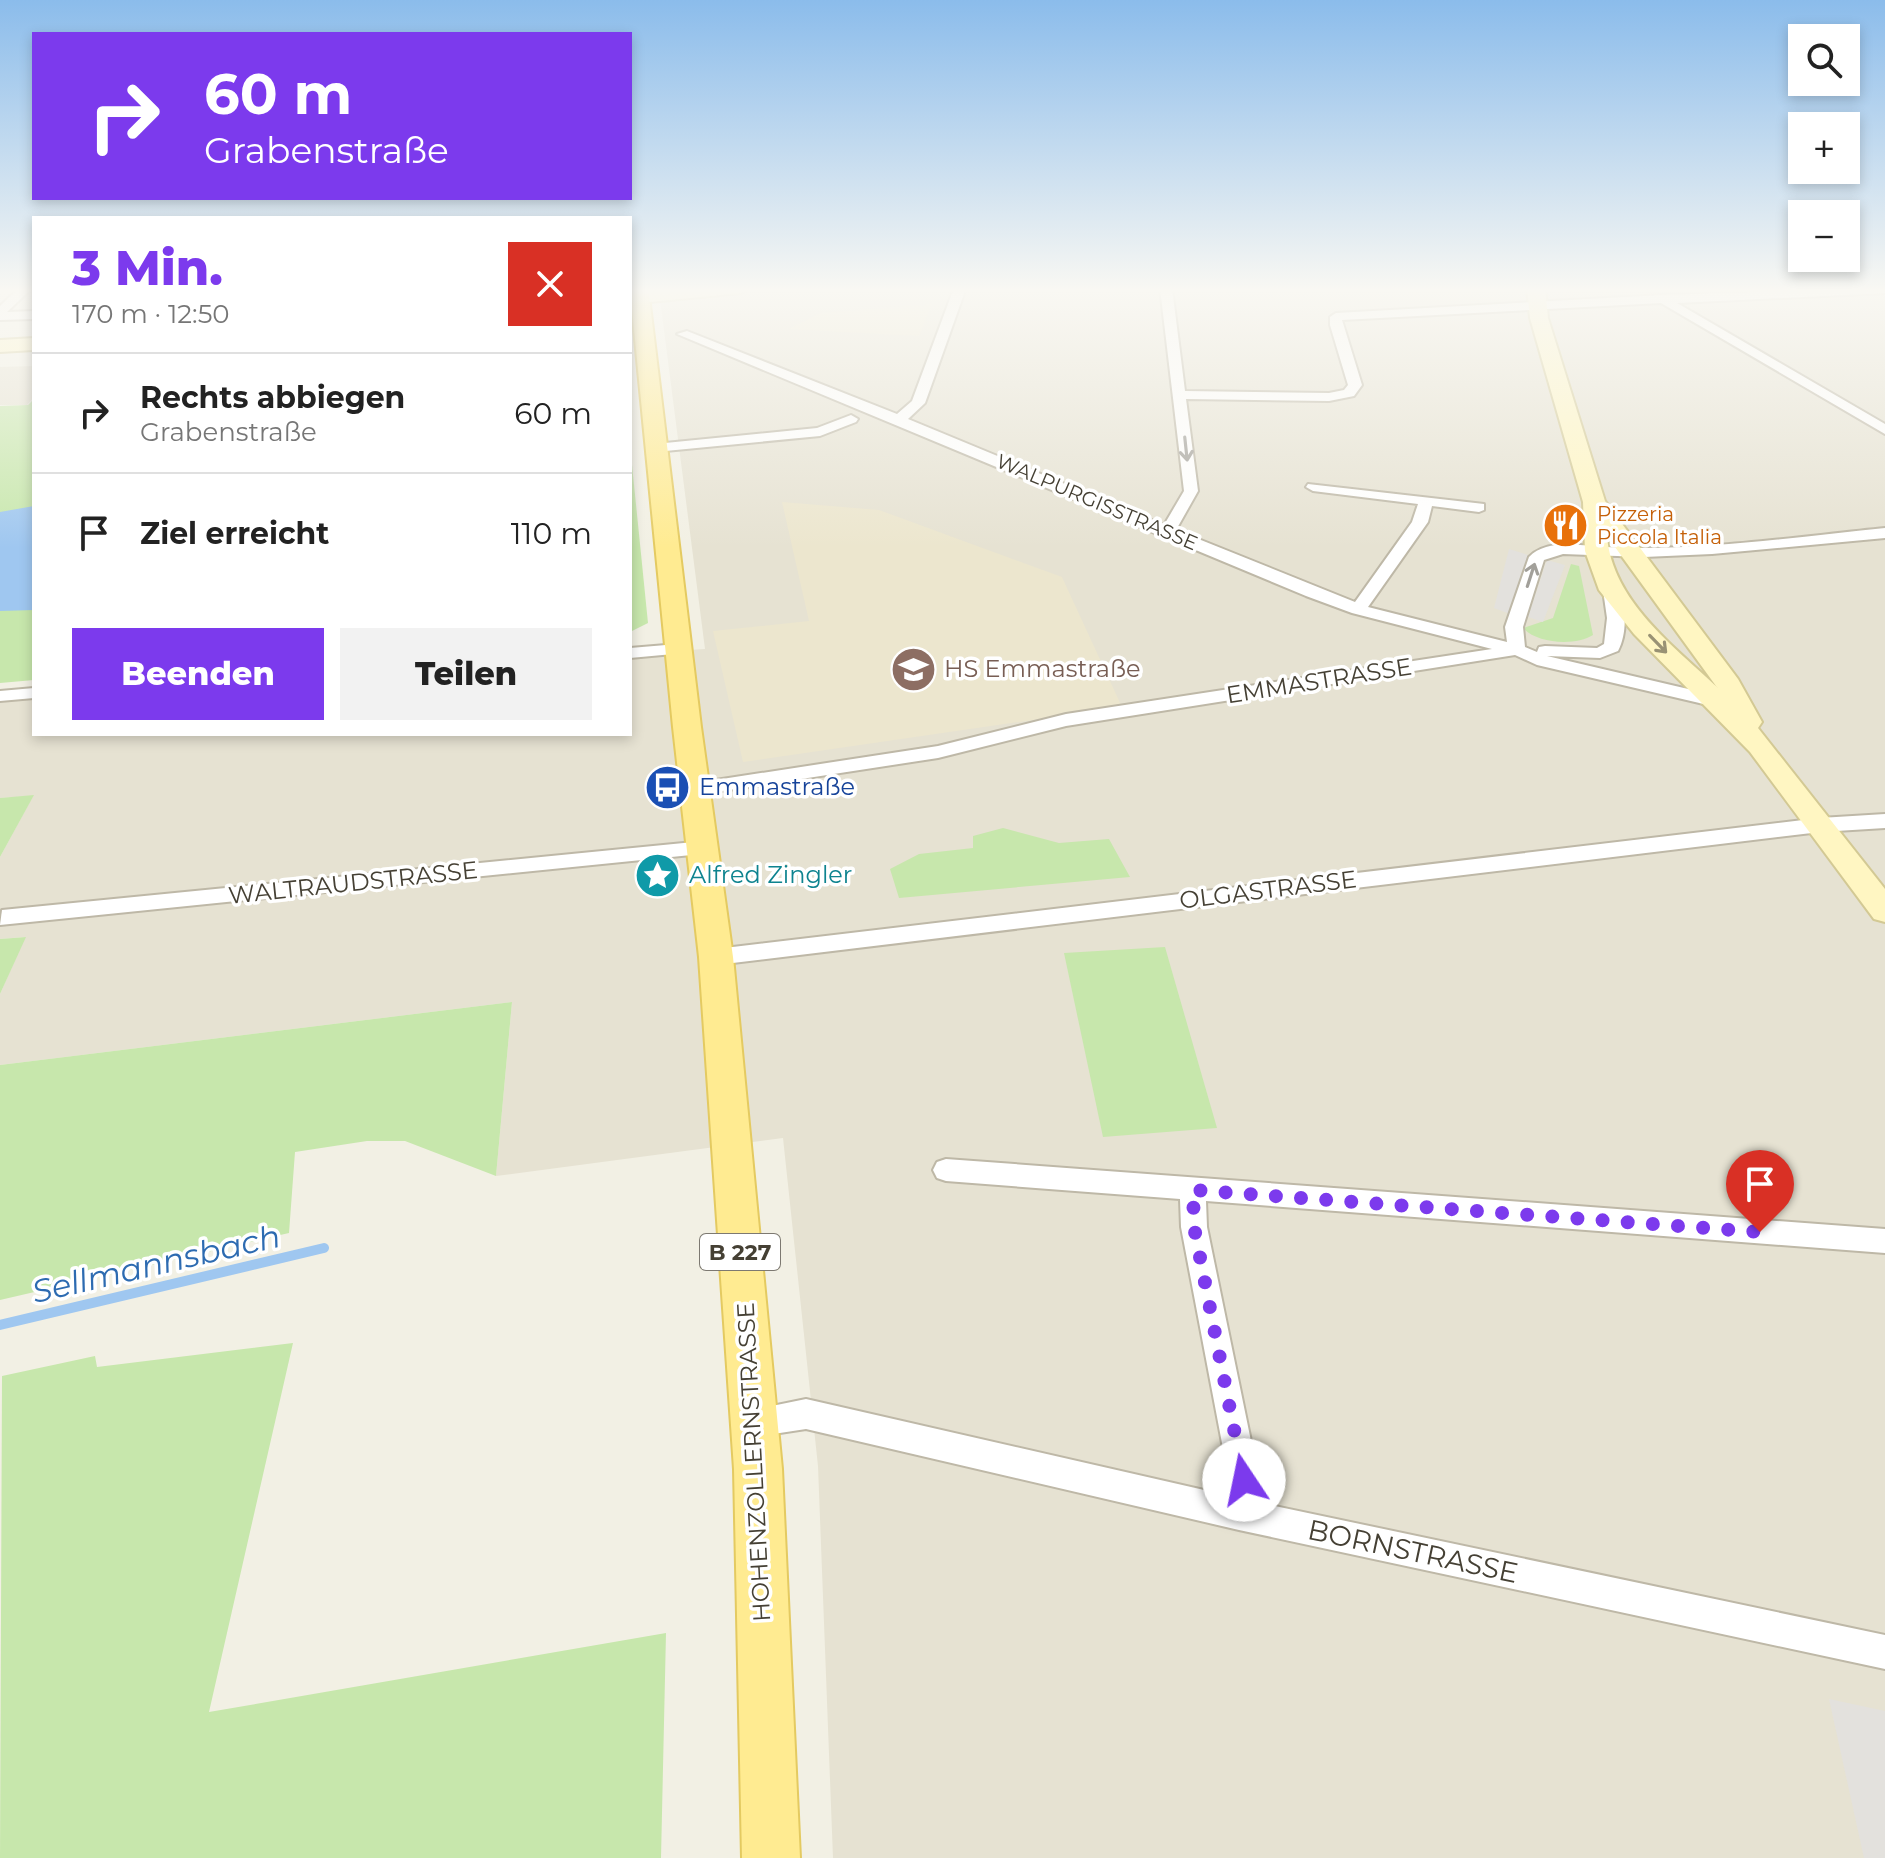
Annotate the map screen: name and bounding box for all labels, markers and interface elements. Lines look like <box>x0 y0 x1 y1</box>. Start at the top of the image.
map controls <box>1788 24 1860 272</box>
button: search <box>1788 24 1860 96</box>
text: 60 m <box>204 60 352 128</box>
icon: right <box>72 64 176 168</box>
button: + <box>1788 112 1860 184</box>
text: Grabenstraße <box>204 128 449 172</box>
button: − <box>1788 200 1860 272</box>
text: 3 Min. <box>72 239 223 297</box>
button: close <box>508 242 592 326</box>
text: 170 m · 12:50 <box>72 298 230 330</box>
text: Rechts abbiegen <box>140 379 405 416</box>
icon: right <box>72 391 116 435</box>
text: 60 m <box>514 395 592 432</box>
text: Grabenstraße <box>140 416 317 448</box>
one-way arrow <box>1179 436 1194 461</box>
street label: WALPURGISSTRASSE <box>993 449 1201 555</box>
restaurant icon: Pizzeria Piccola Italia <box>1542 502 1590 550</box>
place label: Pizzeria Piccola Italia <box>1597 502 1722 549</box>
icon: arrive <box>72 511 116 555</box>
text: Ziel erreicht <box>140 515 329 552</box>
text: 110 m <box>511 515 592 552</box>
one-way arrow <box>1525 563 1539 588</box>
button: Beenden <box>72 628 324 720</box>
button: Teilen <box>340 628 592 720</box>
one-way arrow <box>1648 634 1667 653</box>
school or university icon: HS Emmastraße <box>889 645 937 693</box>
street label: EMMASTRASSE <box>1224 652 1414 709</box>
place label: HS Emmastraße <box>944 654 1141 683</box>
bus stop icon: Emmastraße <box>644 763 692 811</box>
place label: Emmastraße <box>699 772 855 801</box>
place icon: Alfred Zingler <box>634 851 682 899</box>
street label: WALTRAUDSTRASSE <box>227 855 479 910</box>
place label: Alfred Zingler <box>689 860 853 889</box>
street label: OLGASTRASSE <box>1178 864 1358 915</box>
pin <box>1726 1150 1794 1232</box>
icon: arrive <box>1738 1162 1782 1206</box>
water label: Sellmannsbach <box>28 1216 284 1311</box>
road number: B 227 <box>700 1234 780 1270</box>
street label: HOHENZOLLERNSTRASSE <box>731 1302 776 1623</box>
position arrow <box>1202 1438 1286 1522</box>
street label: BORNSTRASSE <box>1305 1512 1521 1590</box>

